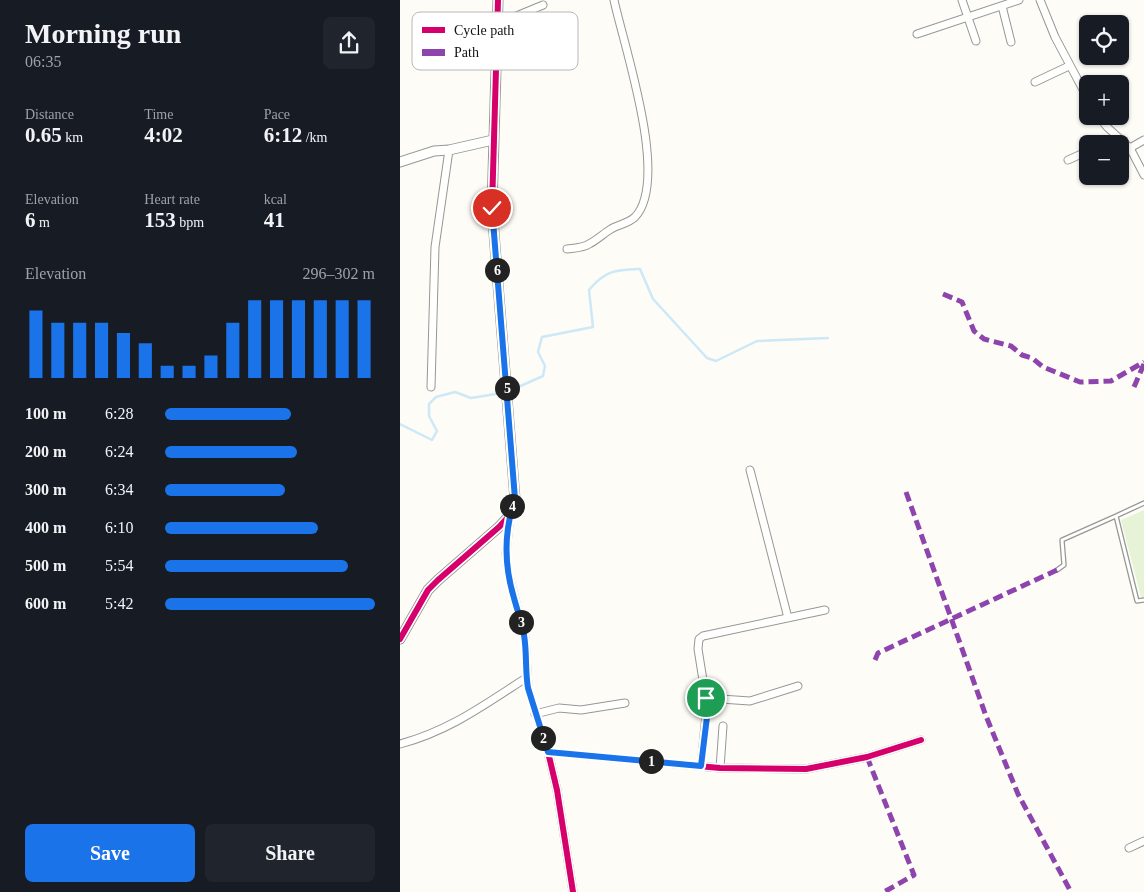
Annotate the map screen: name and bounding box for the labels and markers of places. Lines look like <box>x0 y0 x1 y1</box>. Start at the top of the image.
pin <box>471 187 513 229</box>
pin: 6 <box>484 258 510 282</box>
pin: 5 <box>494 376 520 400</box>
pin: 4 <box>500 494 524 518</box>
pin: 3 <box>508 610 534 634</box>
pin <box>685 677 727 719</box>
pin: 2 <box>530 726 556 750</box>
pin: 1 <box>638 748 664 774</box>

